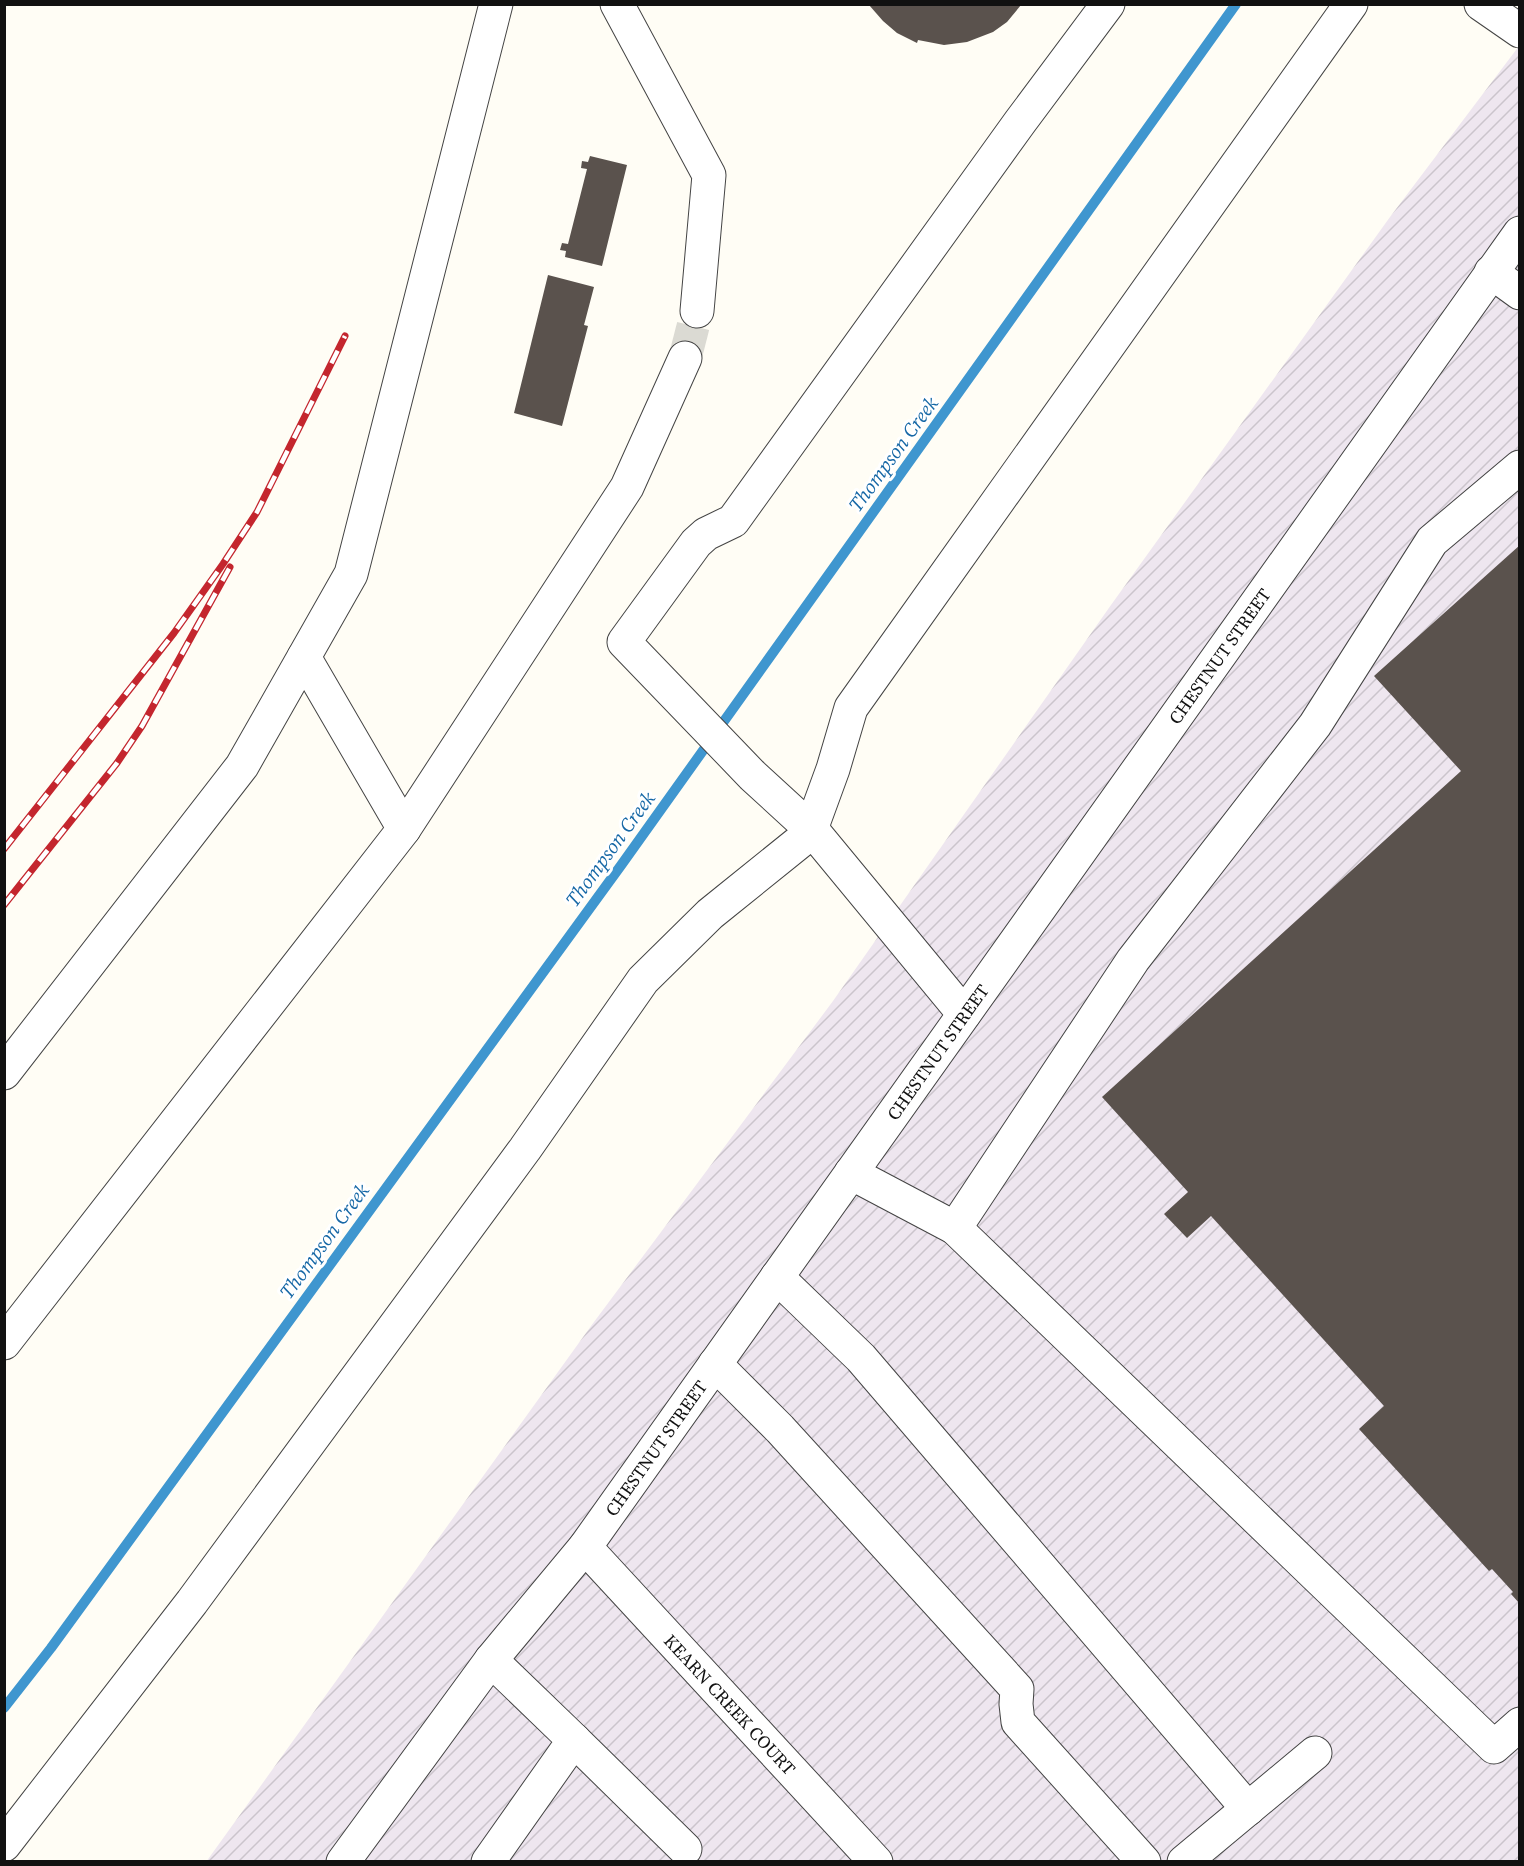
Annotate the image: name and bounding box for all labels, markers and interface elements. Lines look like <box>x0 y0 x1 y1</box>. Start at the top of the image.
water label: Thompson Creek <box>842 390 945 517</box>
street label: CHESTNUT STREET <box>1162 583 1276 729</box>
water label: Thompson Creek <box>559 785 662 912</box>
street label: CHESTNUT STREET <box>880 979 994 1125</box>
water label: Thompson Creek <box>273 1177 376 1304</box>
street label: CHESTNUT STREET <box>599 1375 713 1521</box>
street label: KEARN CREEK COURT <box>659 1628 802 1780</box>

